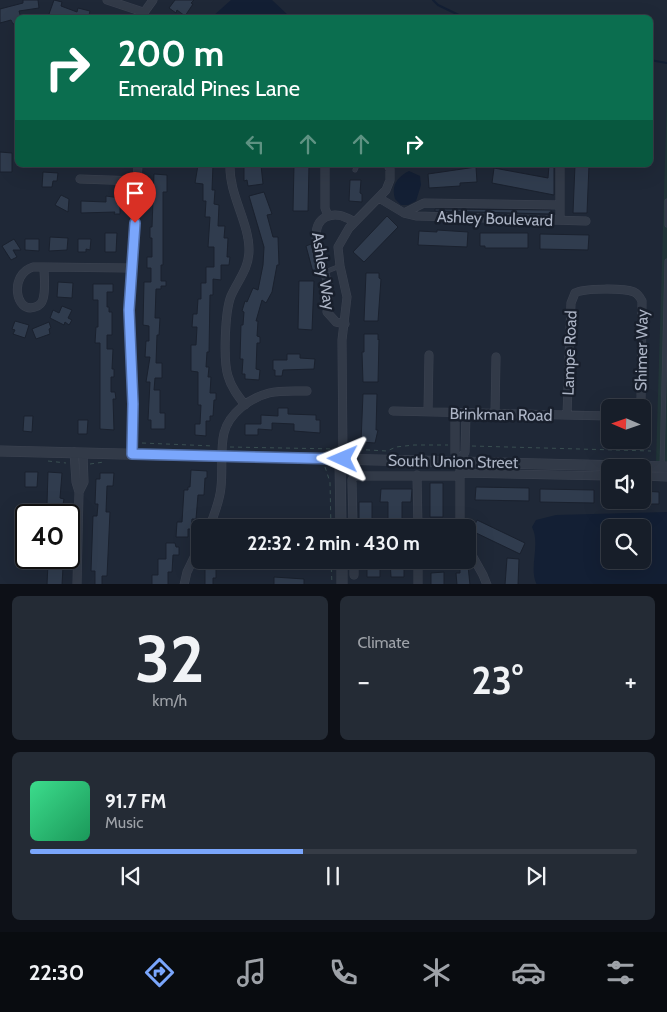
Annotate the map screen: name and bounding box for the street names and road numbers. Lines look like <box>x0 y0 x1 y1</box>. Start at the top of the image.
street label: Ashley Boulevard <box>436 207 553 230</box>
street label: Ashley Way <box>308 231 339 311</box>
street label: Shimer Way <box>631 309 652 391</box>
street label: Lampe Road <box>559 310 580 396</box>
street label: Brinkman Road <box>449 404 553 425</box>
street label: South Union Street <box>388 451 519 472</box>

